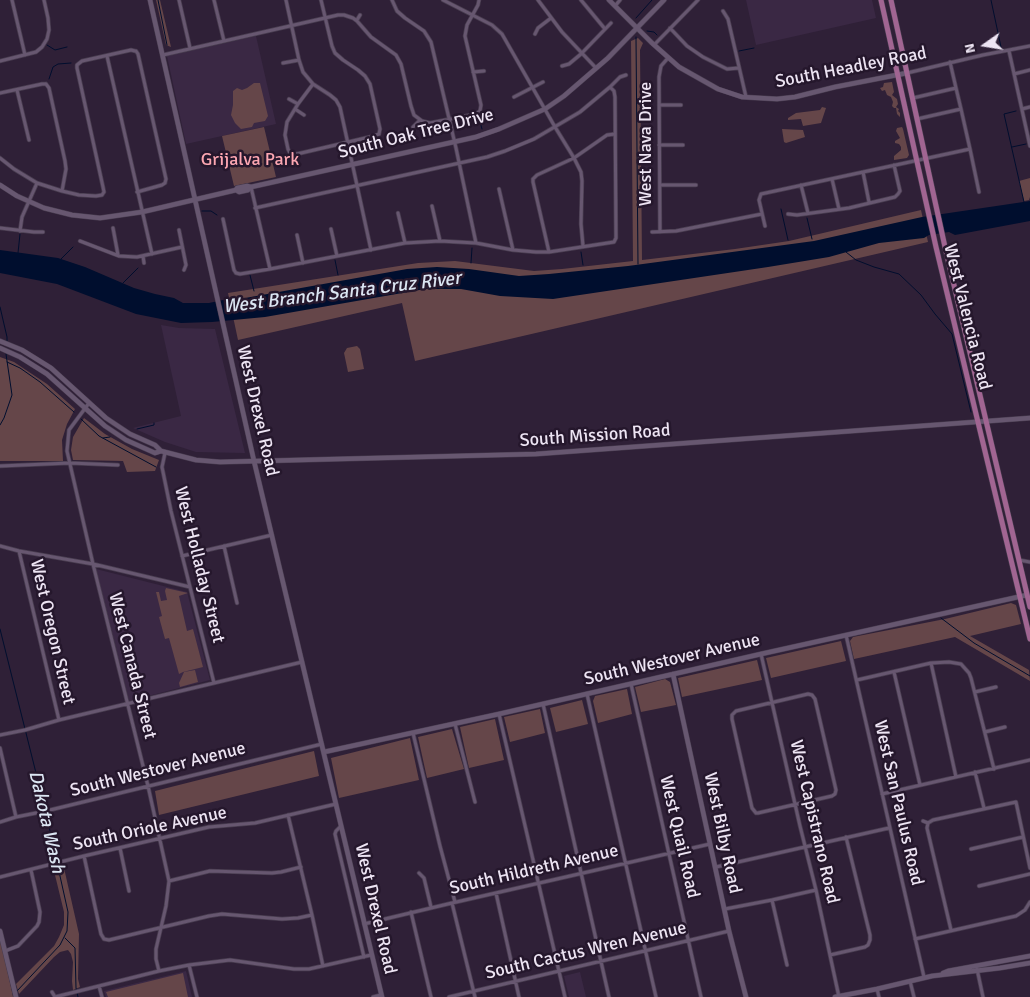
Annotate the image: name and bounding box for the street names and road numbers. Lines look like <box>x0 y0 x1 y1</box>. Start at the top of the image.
street label: South Headley Road <box>773 43 929 93</box>
street label: West Nava Drive <box>635 82 657 206</box>
street label: South Oak Tree Drive <box>336 104 496 164</box>
street label: West Valencia Road <box>938 242 996 392</box>
street label: West Drexel Road <box>231 344 283 478</box>
street label: South Mission Road <box>519 420 671 452</box>
street label: West Holladay Street <box>169 485 229 645</box>
street label: West Oregon Street <box>25 557 79 707</box>
street label: West Canada Street <box>103 591 161 741</box>
street label: South Westover Avenue <box>582 629 762 691</box>
street label: West San Paulus Road <box>869 718 927 888</box>
street label: South Westover Avenue <box>68 738 248 802</box>
street label: West Capistrano Road <box>785 738 843 906</box>
street label: West Bilby Road <box>699 771 745 895</box>
street label: West Quail Road <box>654 774 704 900</box>
street label: South Oriole Avenue <box>71 802 229 856</box>
street label: South Hildreth Avenue <box>447 840 621 900</box>
street label: West Drexel Road <box>349 842 401 976</box>
street label: South Cactus Wren Avenue <box>483 917 689 985</box>

